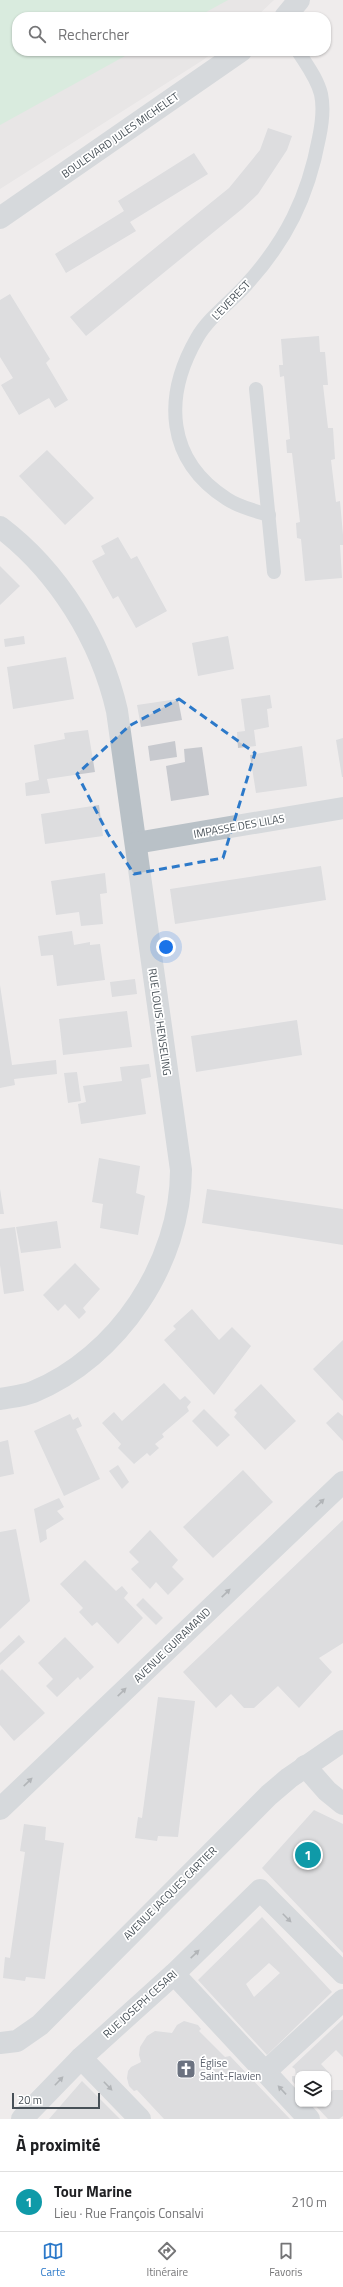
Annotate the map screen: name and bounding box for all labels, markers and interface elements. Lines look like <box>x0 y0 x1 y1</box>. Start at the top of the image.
search box <box>12 12 331 56</box>
icon: search <box>26 23 48 45</box>
text: Rechercher <box>58 23 129 46</box>
street label: BOULEVARD JULES MICHELET <box>58 88 182 182</box>
street label: L'EVEREST <box>208 276 254 323</box>
street label: IMPASSE DES LILAS <box>192 810 286 842</box>
your location <box>156 937 176 957</box>
street label: RUE LOUIS HENSELING <box>145 967 175 1077</box>
one-way arrow <box>315 1498 325 1508</box>
one-way arrow <box>221 1588 231 1598</box>
street label: AVENUE GUIRAMAND <box>130 1604 214 1686</box>
one-way arrow <box>117 1688 127 1697</box>
one-way arrow <box>23 1777 33 1787</box>
pin: 1 <box>295 1840 321 1870</box>
street label: AVENUE JACQUES CARTIER <box>120 1842 221 1943</box>
one-way arrow <box>282 1913 292 1923</box>
one-way arrow <box>190 1949 200 1959</box>
street label: RUE JOSEPH CESARI <box>99 1966 181 2042</box>
place label: Église Saint-Flavien <box>200 2055 261 2084</box>
church icon: Église Saint-Flavien <box>175 2058 197 2080</box>
map controls <box>295 2071 331 2107</box>
button: layers <box>295 2071 331 2107</box>
one-way arrow <box>54 2076 64 2086</box>
one-way arrow <box>103 2081 113 2091</box>
one-way arrow <box>278 2085 287 2095</box>
scale bar <box>12 2091 100 2110</box>
text: 20 m <box>18 2092 42 2108</box>
text: À proximité <box>16 2132 100 2158</box>
text: Tour Marine <box>54 2180 132 2203</box>
text: 1 <box>25 2192 33 2212</box>
text: 210 m <box>291 2192 327 2212</box>
text: Lieu · Rue François Consalvi <box>54 2203 204 2223</box>
tab: Carte <box>41 2240 65 2280</box>
tab: Itinéraire <box>147 2240 188 2280</box>
tab: Favoris <box>269 2240 302 2280</box>

